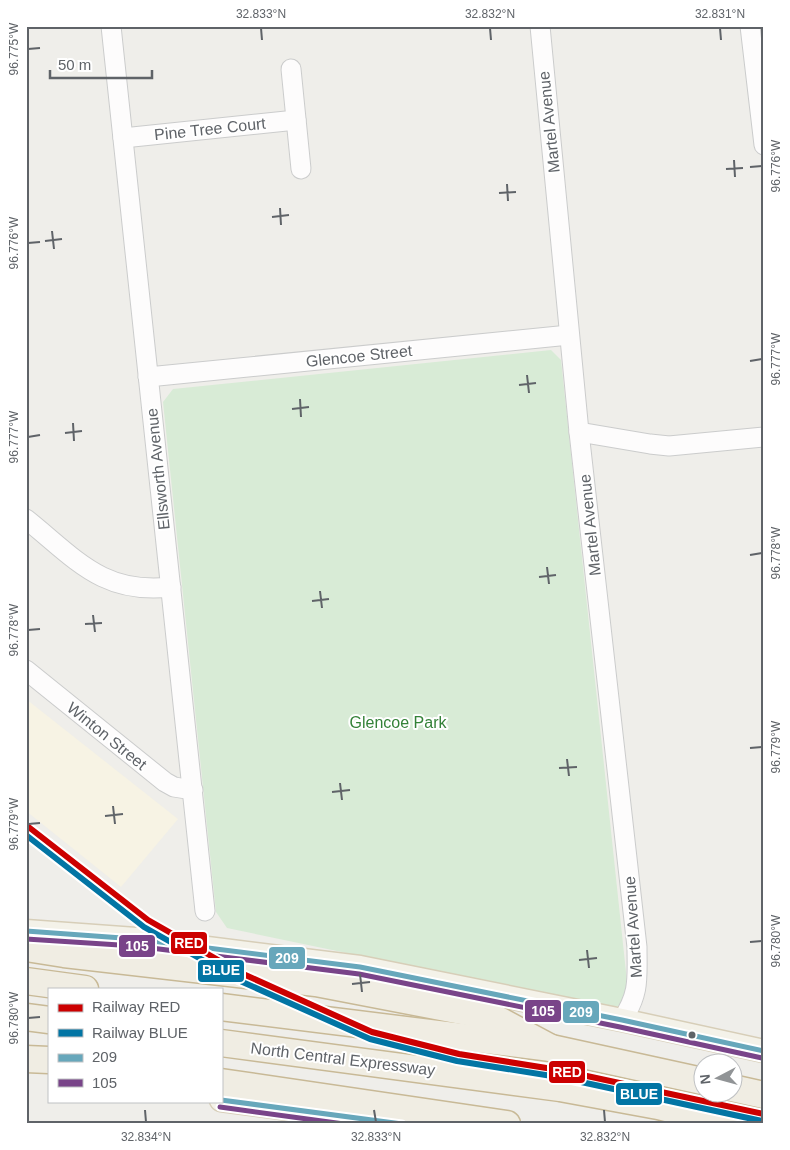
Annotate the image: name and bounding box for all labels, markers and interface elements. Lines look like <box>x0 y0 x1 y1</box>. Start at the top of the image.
text: 32.833°N <box>236 7 286 21</box>
text: 32.832°N <box>465 7 515 21</box>
text: 32.831°N <box>695 7 745 21</box>
text: 96.775°W <box>7 22 21 75</box>
scale bar <box>50 48 152 80</box>
text: 50 m <box>58 56 91 73</box>
street label: Martel Avenue <box>535 70 563 174</box>
street label: Pine Tree Court <box>153 115 267 143</box>
text: 96.776°W <box>769 139 783 192</box>
text: 96.776°W <box>7 216 21 269</box>
text: 96.777°W <box>769 332 783 385</box>
street label: Glencoe Street <box>305 342 414 370</box>
street label: Ellsworth Avenue <box>143 407 173 531</box>
text: 96.777°W <box>7 410 21 463</box>
street label: Martel Avenue <box>576 473 604 577</box>
text: 96.778°W <box>769 526 783 579</box>
text: 96.778°W <box>7 603 21 656</box>
street label: Winton Street <box>64 699 150 773</box>
park label: Glencoe Park <box>350 714 447 731</box>
text: 96.779°W <box>769 720 783 773</box>
text: 96.779°W <box>7 797 21 850</box>
street label: Martel Avenue <box>621 875 645 978</box>
text: 96.780°W <box>769 914 783 967</box>
line badge: RED <box>170 931 208 955</box>
line badge: 105 <box>118 934 156 958</box>
text: RED <box>174 935 204 951</box>
text: 105 <box>125 938 149 954</box>
line badge: 209 <box>268 946 306 970</box>
text: 209 <box>275 950 299 966</box>
line badge: BLUE <box>197 959 245 983</box>
text: BLUE <box>202 962 240 978</box>
legend <box>48 988 222 1102</box>
text: 96.780°W <box>7 991 21 1044</box>
text: Railway RED <box>92 998 181 1015</box>
line badge: 105 <box>524 999 562 1023</box>
line badge: 209 <box>562 1000 600 1024</box>
text: 105 <box>531 1003 555 1019</box>
text: 209 <box>569 1004 593 1020</box>
text: Railway BLUE <box>92 1024 188 1041</box>
unlabelled marker <box>687 1030 697 1040</box>
street label: North Central Expressway <box>250 1039 436 1079</box>
text: 209 <box>92 1048 117 1065</box>
north arrow <box>692 1052 742 1102</box>
line badge: RED <box>548 1060 586 1084</box>
text: RED <box>552 1064 582 1080</box>
text: N <box>697 1073 714 1085</box>
text: 105 <box>92 1074 117 1091</box>
line badge: BLUE <box>615 1082 663 1106</box>
text: BLUE <box>620 1086 658 1102</box>
text: 32.834°N <box>121 1130 171 1144</box>
text: 32.833°N <box>351 1130 401 1144</box>
text: 32.832°N <box>580 1130 630 1144</box>

